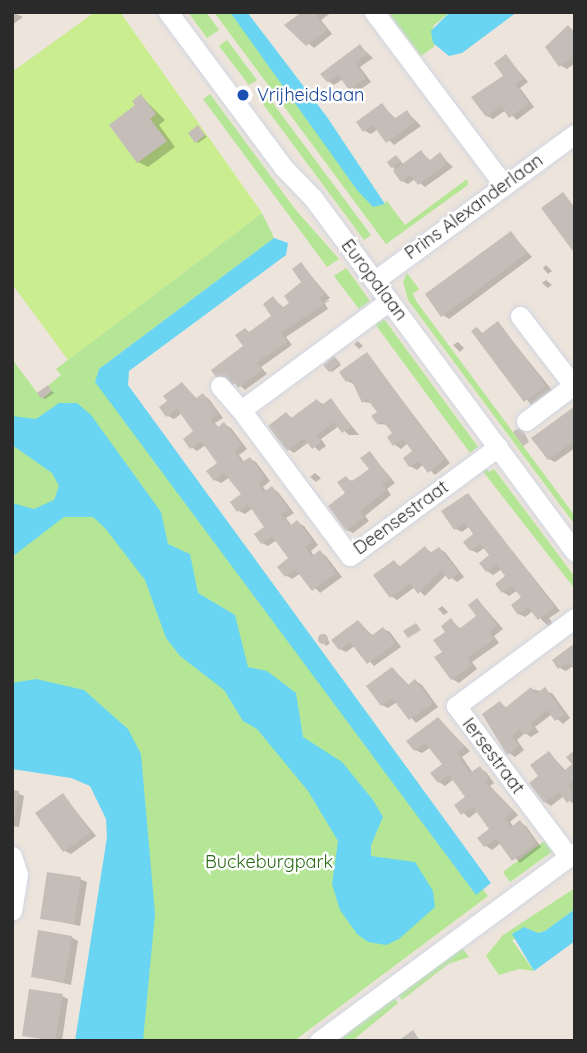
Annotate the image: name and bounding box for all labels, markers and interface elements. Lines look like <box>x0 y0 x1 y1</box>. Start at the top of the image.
place label: Vrijheidslaan <box>257 84 365 106</box>
marker: Vrijheidslaan <box>235 87 251 103</box>
street label: Prins Alexanderlaan <box>401 150 547 264</box>
street label: Europalaan <box>336 235 412 325</box>
street label: Deensestraat <box>349 476 453 560</box>
street label: Iersestraat <box>457 714 529 798</box>
park label: Buckeburgpark <box>205 851 333 873</box>

